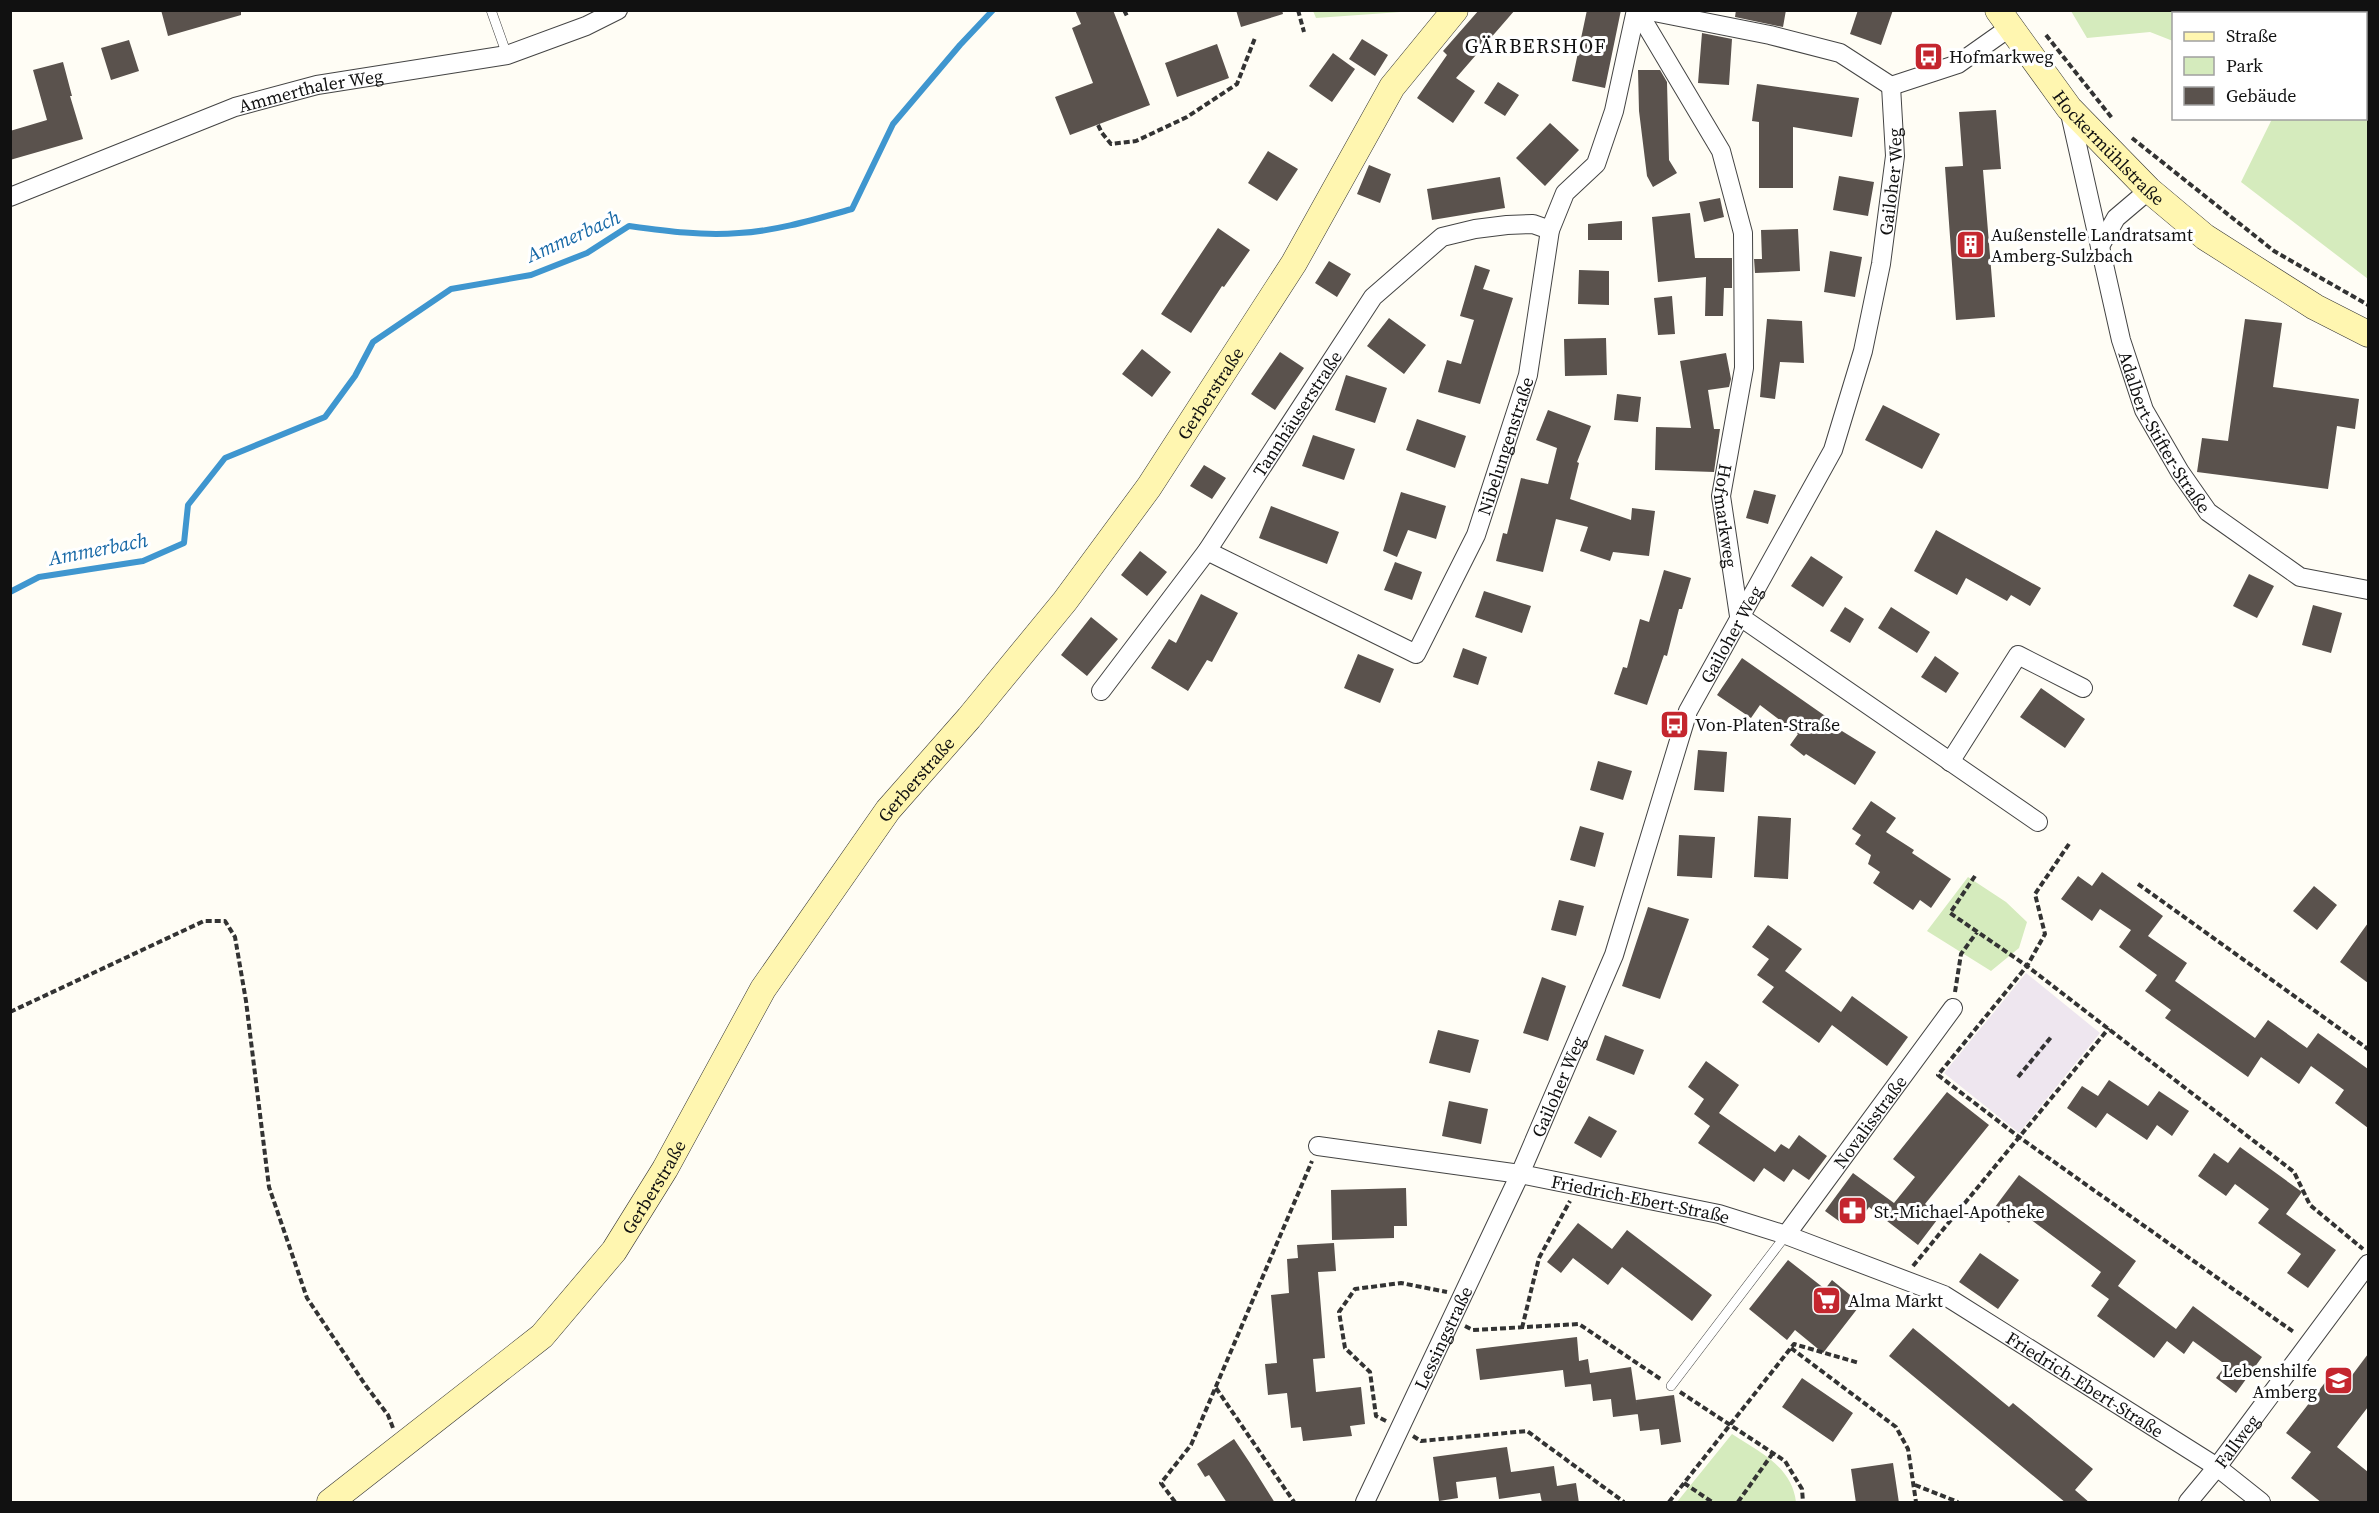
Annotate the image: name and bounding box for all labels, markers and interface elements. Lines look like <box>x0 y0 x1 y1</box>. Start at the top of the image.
legend <box>2172 12 2367 120</box>
text: Straße <box>2226 23 2277 48</box>
district label: GÄRBERSHOF <box>1465 32 1607 60</box>
bus stop icon: Hofmarkweg <box>1912 40 1944 72</box>
place label: Hofmarkweg <box>1949 44 2054 69</box>
text: Park <box>2226 53 2263 78</box>
street label: Ammerthaler Weg <box>235 62 385 118</box>
text: Gebäude <box>2226 83 2297 108</box>
street label: Hockermühlstraße <box>2047 85 2170 211</box>
street label: Gailoher Weg <box>1872 127 1908 237</box>
water label: Ammerbach <box>521 203 625 270</box>
place label: Außenstelle Landratsamt Amberg-Sulzbach <box>1991 222 2193 268</box>
building icon: Außenstelle Landratsamt Amberg-Sulzbach <box>1954 228 1986 260</box>
street label: Gerberstraße <box>1171 342 1249 444</box>
street label: Tannhäuserstraße <box>1247 345 1347 481</box>
street label: Adalbert-Stifter-Straße <box>2113 348 2217 518</box>
street label: Nibelungenstraße <box>1471 374 1539 518</box>
street label: Hofmarkweg <box>1708 462 1744 569</box>
water label: Ammerbach <box>45 526 150 573</box>
street label: Gailoher Weg <box>1694 581 1768 687</box>
bus stop icon: Von-Platen-Straße <box>1658 708 1690 740</box>
place label: Von-Platen-Straße <box>1695 712 1840 737</box>
street label: Gerberstraße <box>871 731 960 827</box>
street label: Gailoher Weg <box>1525 1032 1590 1141</box>
street label: Novalisstraße <box>1827 1070 1912 1173</box>
street label: Gerberstraße <box>615 1135 691 1239</box>
street label: Friedrich-Ebert-Straße <box>1549 1168 1733 1229</box>
pharmacy icon: St.-Michael-Apotheke <box>1837 1195 1869 1227</box>
place label: St.-Michael-Apotheke <box>1874 1199 2045 1224</box>
street label: Lessingstraße <box>1408 1282 1478 1393</box>
supermarket icon: Alma Markt <box>1811 1284 1843 1316</box>
place label: Alma Markt <box>1848 1288 1943 1313</box>
street label: Friedrich-Ebert-Straße <box>2002 1325 2169 1443</box>
place label: Lebenshilfe Amberg <box>2222 1358 2317 1404</box>
school or university icon: Lebenshilfe Amberg <box>2322 1364 2354 1396</box>
street label: Fallweg <box>2208 1409 2265 1473</box>

